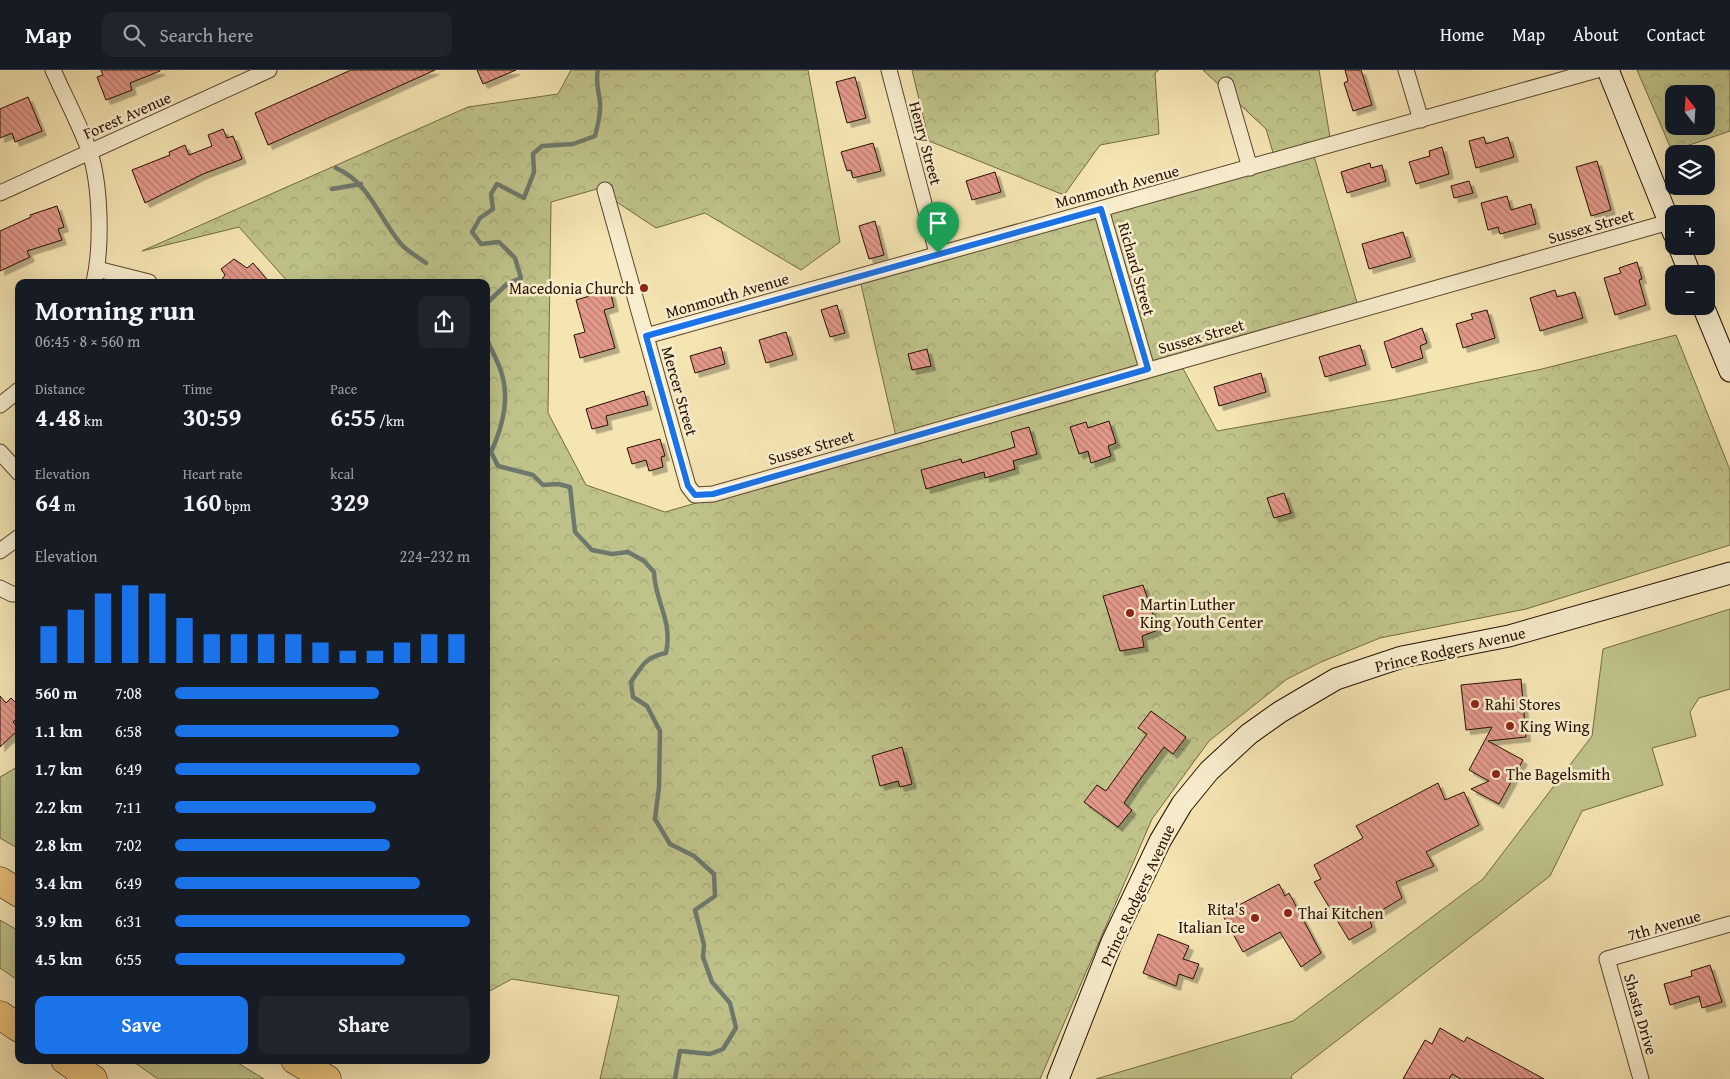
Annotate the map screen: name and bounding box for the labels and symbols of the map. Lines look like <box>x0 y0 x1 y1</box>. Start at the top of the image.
street label: Forest Avenue <box>79 85 175 145</box>
north arrow <box>1665 85 1715 135</box>
street label: Henry Street <box>903 99 949 188</box>
street label: Monmouth Avenue <box>1052 158 1182 214</box>
pin <box>917 202 959 253</box>
street label: Sussex Street <box>1545 202 1637 250</box>
street label: Richard Street <box>1112 220 1162 319</box>
street label: Monmouth Avenue <box>662 266 792 324</box>
place label: Macedonia Church <box>509 276 634 300</box>
marker: Macedonia Church <box>638 282 650 294</box>
street label: Sussex Street <box>1155 312 1247 360</box>
street label: Mercer Street <box>656 343 704 439</box>
street label: Sussex Street <box>765 423 857 471</box>
place label: Martin Luther King Youth Center <box>1140 592 1263 634</box>
marker: Martin Luther King Youth Center <box>1124 607 1136 619</box>
street label: Prince Rodgers Avenue <box>1372 620 1528 678</box>
place label: Rahi Stores <box>1485 692 1561 716</box>
marker: Rahi Stores <box>1469 698 1481 710</box>
place label: King Wing <box>1520 714 1590 738</box>
marker: King Wing <box>1504 720 1516 732</box>
place label: The Bagelsmith <box>1506 762 1610 786</box>
marker: The Bagelsmith <box>1490 768 1502 780</box>
street label: Prince Rodgers Avenue <box>1094 820 1180 970</box>
place label: Rita's Italian Ice <box>1178 897 1245 939</box>
place label: Thai Kitchen <box>1298 901 1383 925</box>
street label: 7th Avenue <box>1625 903 1703 947</box>
marker: Thai Kitchen <box>1282 907 1294 919</box>
marker: Rita's Italian Ice <box>1249 912 1261 924</box>
street label: Shasta Drive <box>1618 971 1664 1057</box>

